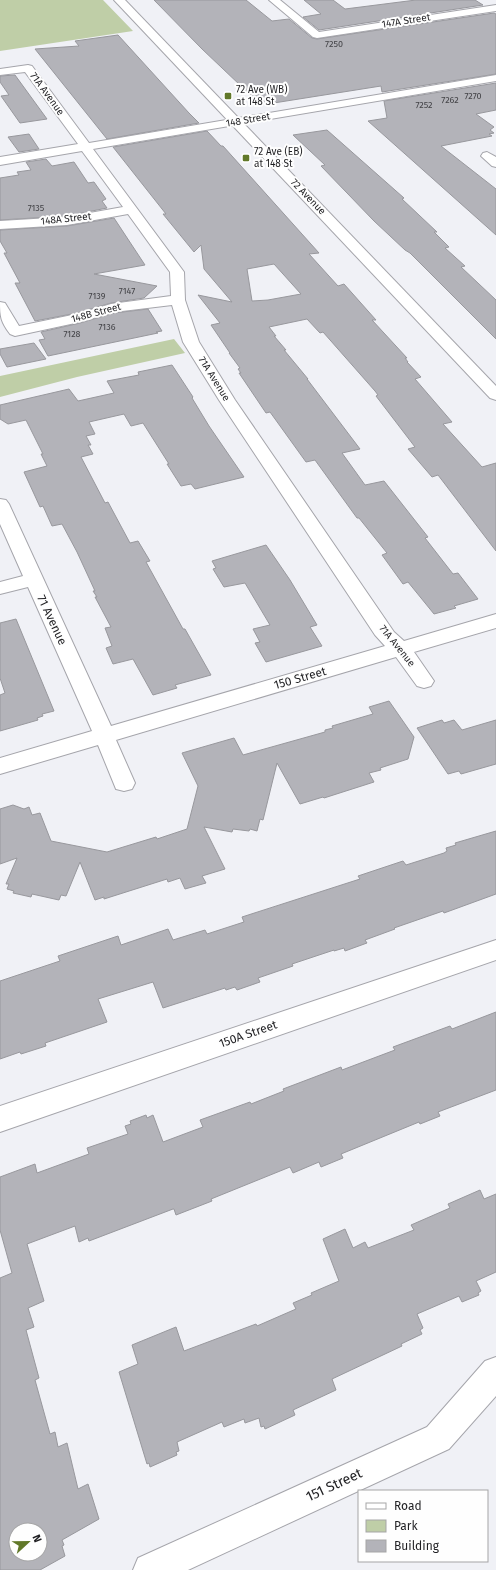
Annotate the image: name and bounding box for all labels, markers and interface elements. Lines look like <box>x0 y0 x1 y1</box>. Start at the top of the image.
street label: 147A Street <box>381 11 432 31</box>
house number: 7250 <box>325 39 343 49</box>
street label: 71A Avenue <box>27 70 67 118</box>
place label: 72 Ave (WB) at 148 St <box>236 83 287 108</box>
marker: 72 Ave (WB) at 148 St <box>223 91 233 101</box>
house number: 7270 <box>464 91 482 101</box>
house number: 7262 <box>441 95 459 105</box>
house number: 7252 <box>415 100 433 110</box>
street label: 148 Street <box>225 110 272 130</box>
place label: 72 Ave (EB) at 148 St <box>254 145 303 170</box>
marker: 72 Ave (EB) at 148 St <box>241 153 251 163</box>
street label: 72 Avenue <box>288 177 328 217</box>
house number: 7135 <box>28 203 45 213</box>
street label: 148A Street <box>40 210 92 228</box>
house number: 7147 <box>119 286 135 296</box>
house number: 7139 <box>89 291 106 301</box>
street label: 148B Street <box>70 301 123 325</box>
house number: 7136 <box>98 322 116 332</box>
house number: 7128 <box>63 329 81 339</box>
street label: 71A Avenue <box>196 355 232 403</box>
street label: 71 Avenue <box>34 593 70 647</box>
street label: 71A Avenue <box>377 623 417 669</box>
street label: 150 Street <box>272 664 328 692</box>
street label: 150A Street <box>217 1017 280 1050</box>
street label: 151 Street <box>303 1464 366 1505</box>
legend <box>358 1490 488 1562</box>
text: Road <box>394 1499 422 1513</box>
text: Park <box>394 1519 418 1533</box>
north arrow <box>8 1522 48 1562</box>
text: N <box>29 1533 44 1544</box>
text: Building <box>394 1539 440 1553</box>

